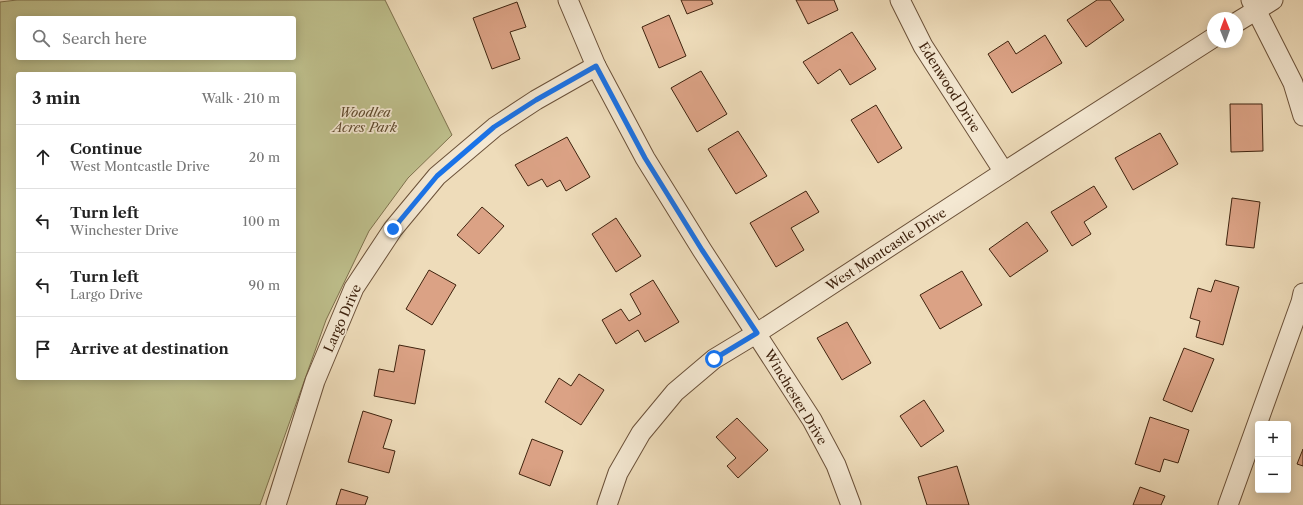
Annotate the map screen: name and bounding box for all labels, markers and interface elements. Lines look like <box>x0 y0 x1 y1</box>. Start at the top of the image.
north arrow <box>1207 12 1243 48</box>
search box <box>16 16 296 60</box>
icon: search <box>30 27 52 49</box>
text: Search here <box>62 29 147 48</box>
street label: Edenwood Drive <box>916 39 984 135</box>
text: 3 min <box>32 88 81 108</box>
text: Walk · 210 m <box>202 90 280 106</box>
park label: Woodlea Acres Park <box>331 104 397 135</box>
text: Continue <box>70 139 142 158</box>
icon: ahead <box>32 146 54 168</box>
text: 20 m <box>249 149 280 165</box>
text: West Montcastle Drive <box>70 158 210 174</box>
text: Turn left <box>70 203 139 222</box>
street label: West Montcastle Drive <box>822 204 949 294</box>
icon: left <box>32 210 54 232</box>
text: 100 m <box>242 213 280 229</box>
route end <box>384 220 402 238</box>
text: Winchester Drive <box>70 222 179 238</box>
text: Turn left <box>70 267 139 286</box>
icon: left <box>32 274 54 296</box>
text: 90 m <box>249 277 280 293</box>
street label: Largo Drive <box>320 281 364 355</box>
text: Largo Drive <box>70 286 143 302</box>
icon: arrive <box>32 338 54 360</box>
text: Arrive at destination <box>70 339 229 358</box>
street label: Winchester Drive <box>761 346 831 448</box>
route start <box>705 350 723 368</box>
map controls <box>1255 421 1291 493</box>
button: + <box>1255 421 1291 457</box>
button: − <box>1255 457 1291 493</box>

